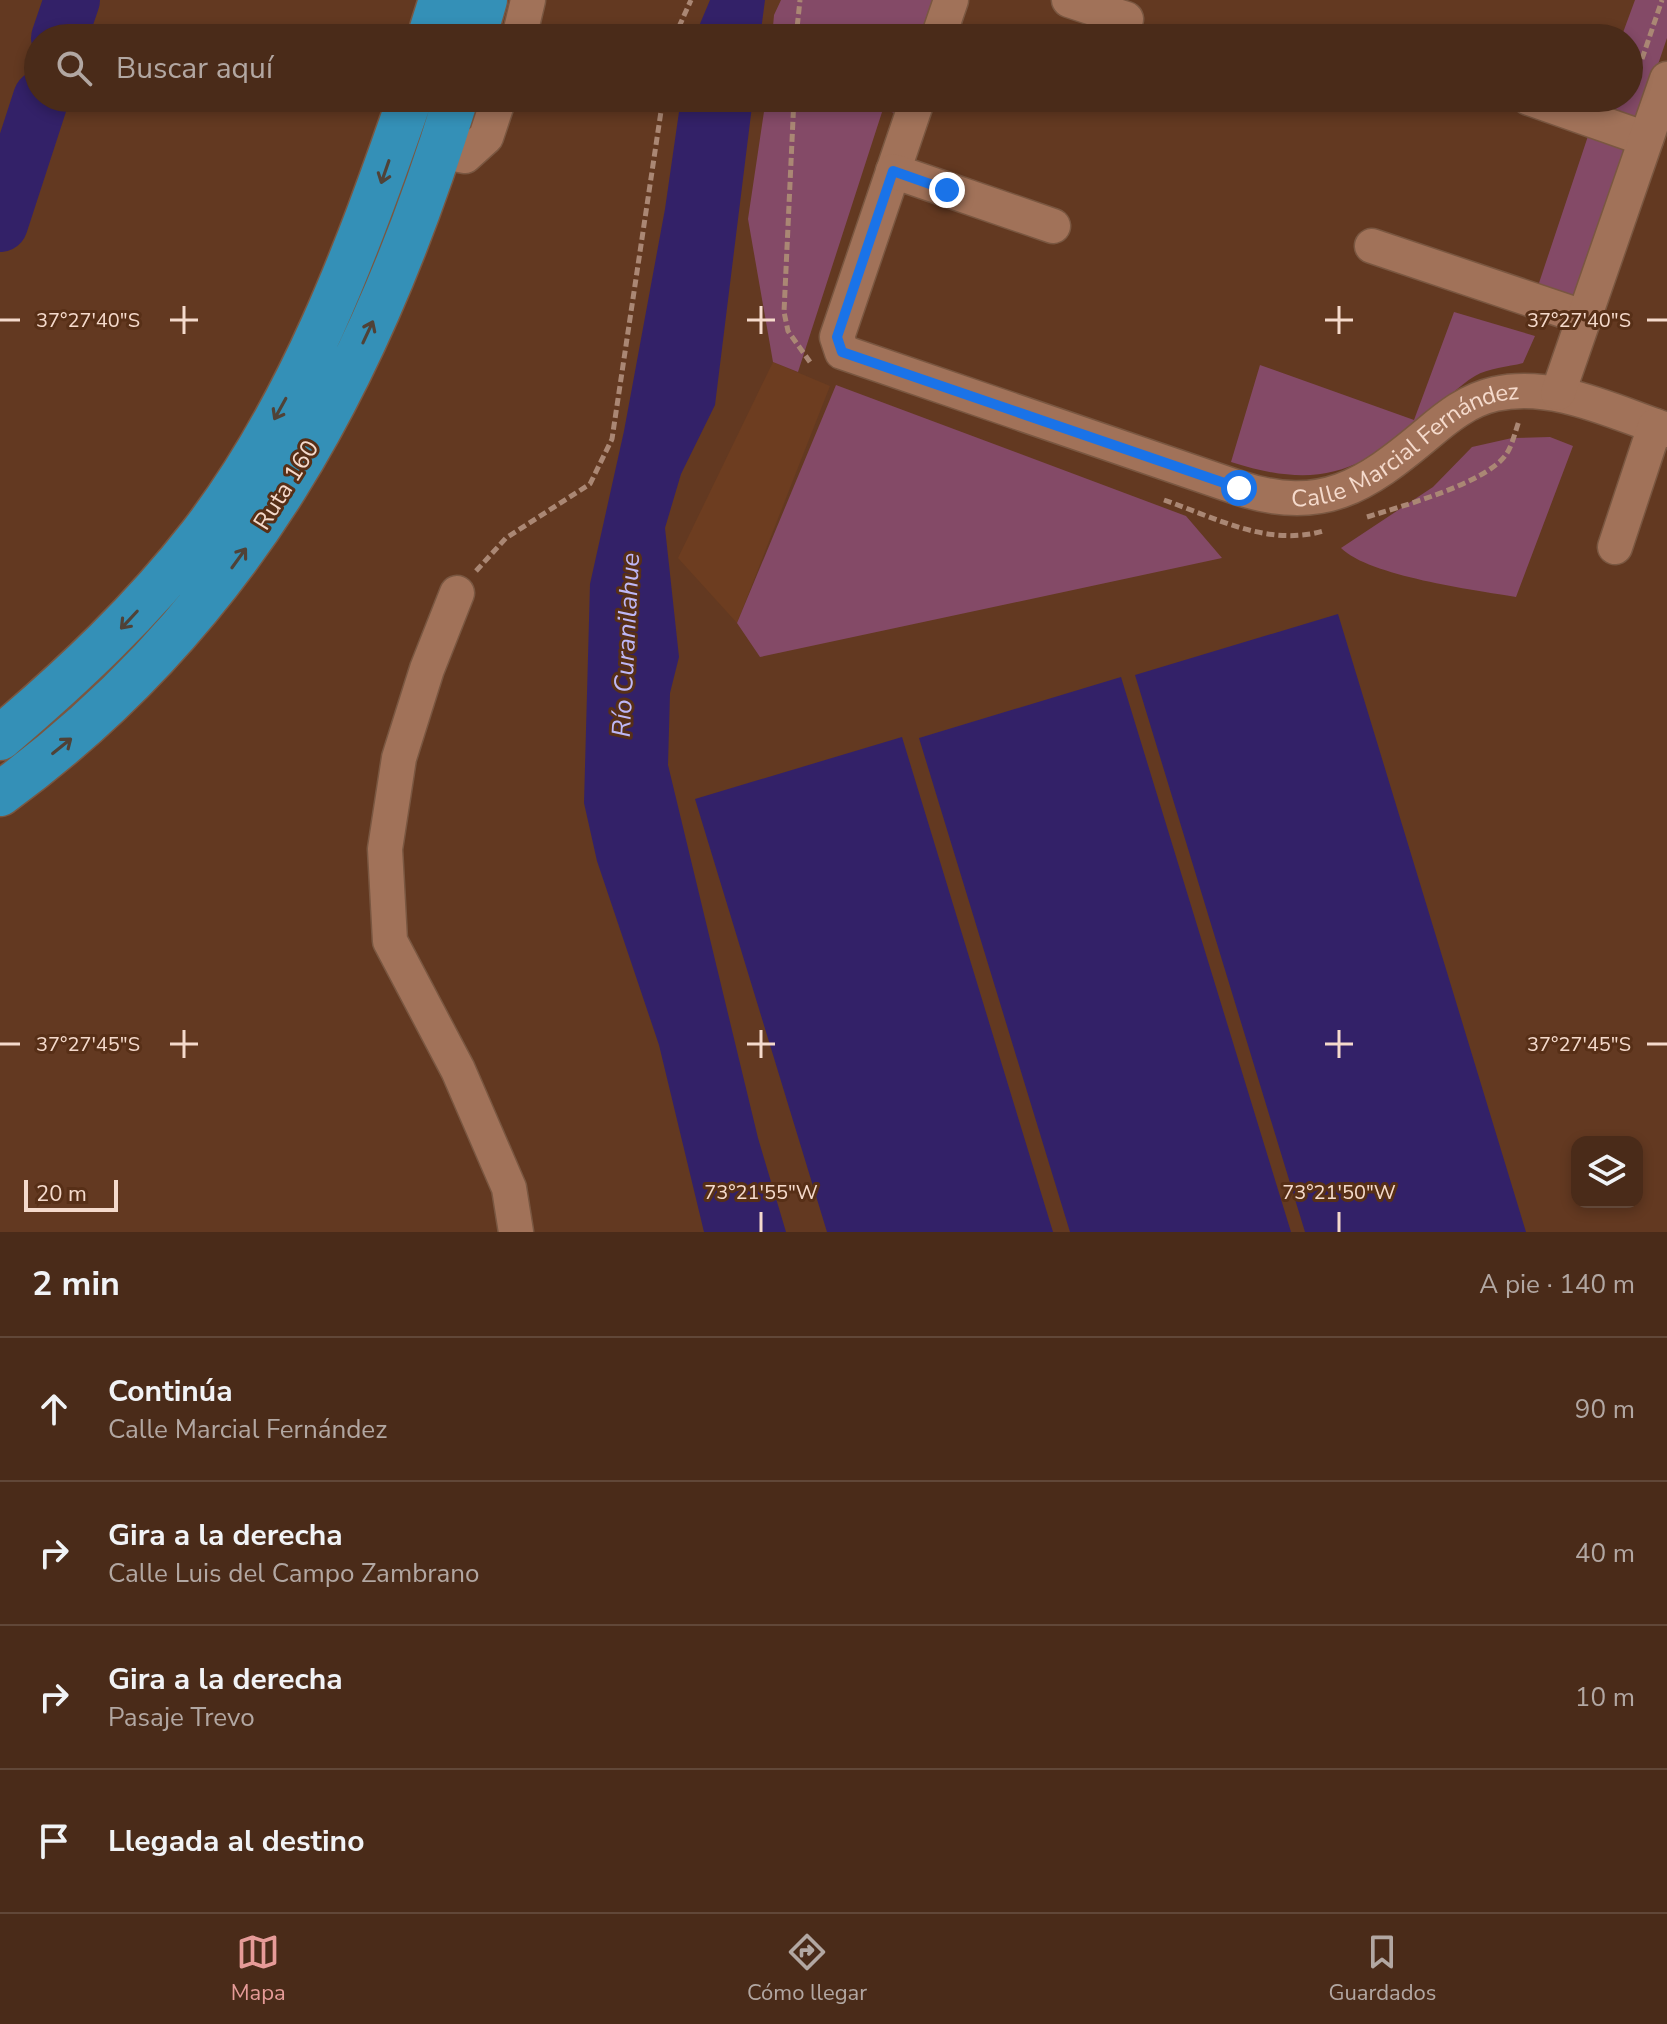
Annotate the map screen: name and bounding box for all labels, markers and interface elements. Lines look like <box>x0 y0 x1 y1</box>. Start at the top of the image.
search box <box>24 24 1643 112</box>
icon: search <box>52 46 96 90</box>
text: Buscar aquí <box>116 48 273 89</box>
one-way arrow <box>376 159 391 184</box>
route end <box>929 172 965 208</box>
text: 37°27'40"S <box>36 307 140 334</box>
text: 37°27'40"S <box>1527 307 1631 334</box>
one-way arrow <box>361 321 376 345</box>
street label: Calle Marcial Fernández <box>1291 375 1520 514</box>
one-way arrow <box>272 397 287 421</box>
street label: Ruta 160 <box>246 434 326 536</box>
route start <box>1221 470 1257 506</box>
one-way arrow <box>231 547 248 569</box>
water label: Río Curanilahue <box>604 552 648 738</box>
one-way arrow <box>119 610 138 630</box>
one-way arrow <box>51 738 72 756</box>
text: 37°27'45"S <box>36 1031 140 1058</box>
text: 37°27'45"S <box>1527 1031 1631 1058</box>
map controls <box>1571 1136 1643 1208</box>
button: layers <box>1571 1136 1643 1208</box>
scale bar <box>24 1176 118 1212</box>
text: 20 m <box>36 1179 87 1209</box>
text: 73°21'55"W <box>704 1179 818 1206</box>
text: 73°21'50"W <box>1282 1179 1396 1206</box>
text: 2 min <box>32 1261 120 1307</box>
text: A pie · 140 m <box>1479 1267 1635 1302</box>
text: Continúa <box>108 1371 233 1412</box>
icon: ahead <box>32 1387 76 1431</box>
text: 90 m <box>1575 1392 1635 1427</box>
text: Calle Marcial Fernández <box>108 1412 387 1447</box>
text: Gira a la derecha <box>108 1515 343 1556</box>
icon: right <box>32 1531 76 1575</box>
text: 40 m <box>1575 1536 1635 1571</box>
text: Calle Luis del Campo Zambrano <box>108 1556 480 1591</box>
text: Gira a la derecha <box>108 1659 343 1700</box>
icon: right <box>32 1675 76 1719</box>
text: 10 m <box>1575 1680 1635 1715</box>
text: Pasaje Trevo <box>108 1700 255 1735</box>
icon: arrive <box>32 1819 76 1863</box>
text: Llegada al destino <box>108 1821 364 1862</box>
tab: Mapa <box>231 1930 286 2008</box>
tab: Cómo llegar <box>747 1930 867 2008</box>
tab: Guardados <box>1328 1930 1436 2008</box>

